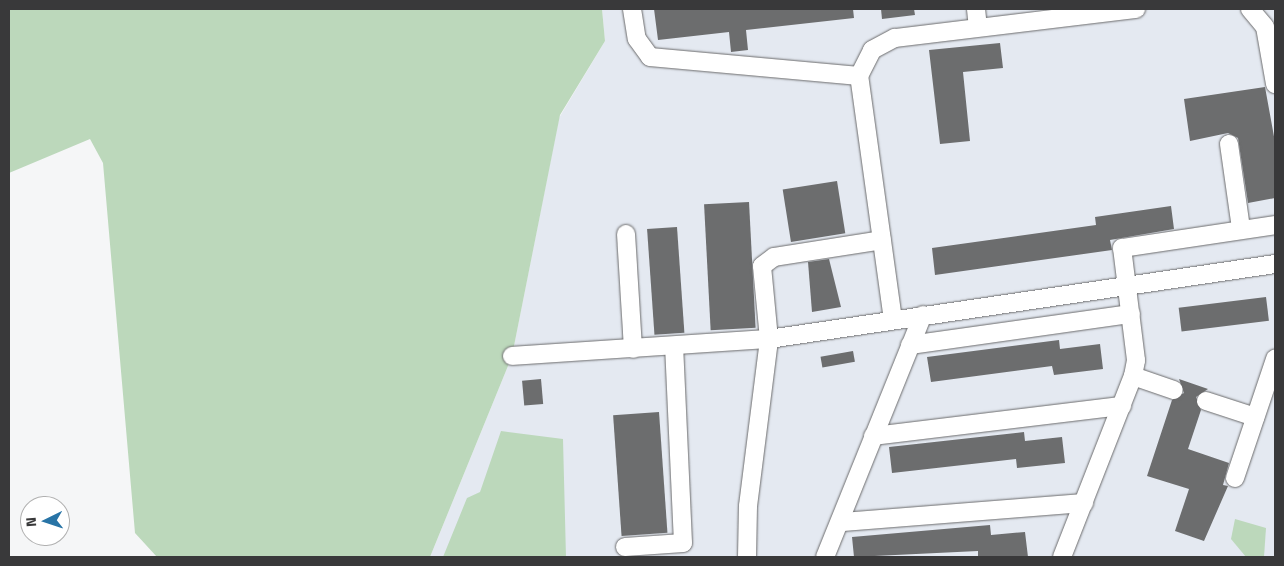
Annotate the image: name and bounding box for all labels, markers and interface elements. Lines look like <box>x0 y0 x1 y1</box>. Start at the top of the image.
north arrow <box>20 496 70 546</box>
text: N <box>20 516 41 528</box>

